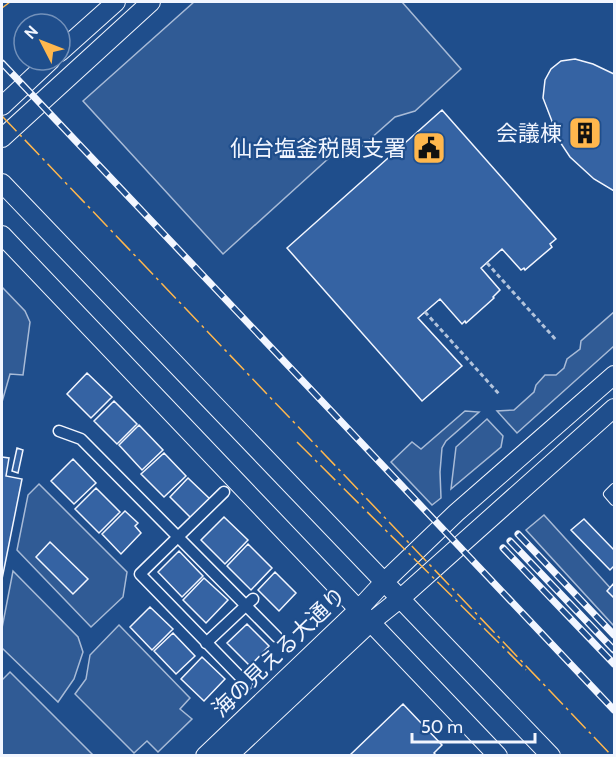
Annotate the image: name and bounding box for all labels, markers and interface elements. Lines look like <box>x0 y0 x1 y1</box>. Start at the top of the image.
north arrow <box>12 12 72 72</box>
text: N <box>20 22 42 43</box>
building icon: 会議棟 <box>567 115 603 151</box>
place label: 会議棟 <box>496 120 562 147</box>
public building icon: 仙台塩釜税関支署 <box>411 130 447 166</box>
place label: 仙台塩釜税関支署 <box>230 135 406 162</box>
street label: 海の見える大通り <box>207 581 351 723</box>
scale bar <box>412 706 535 744</box>
text: 50 m <box>421 716 463 738</box>

